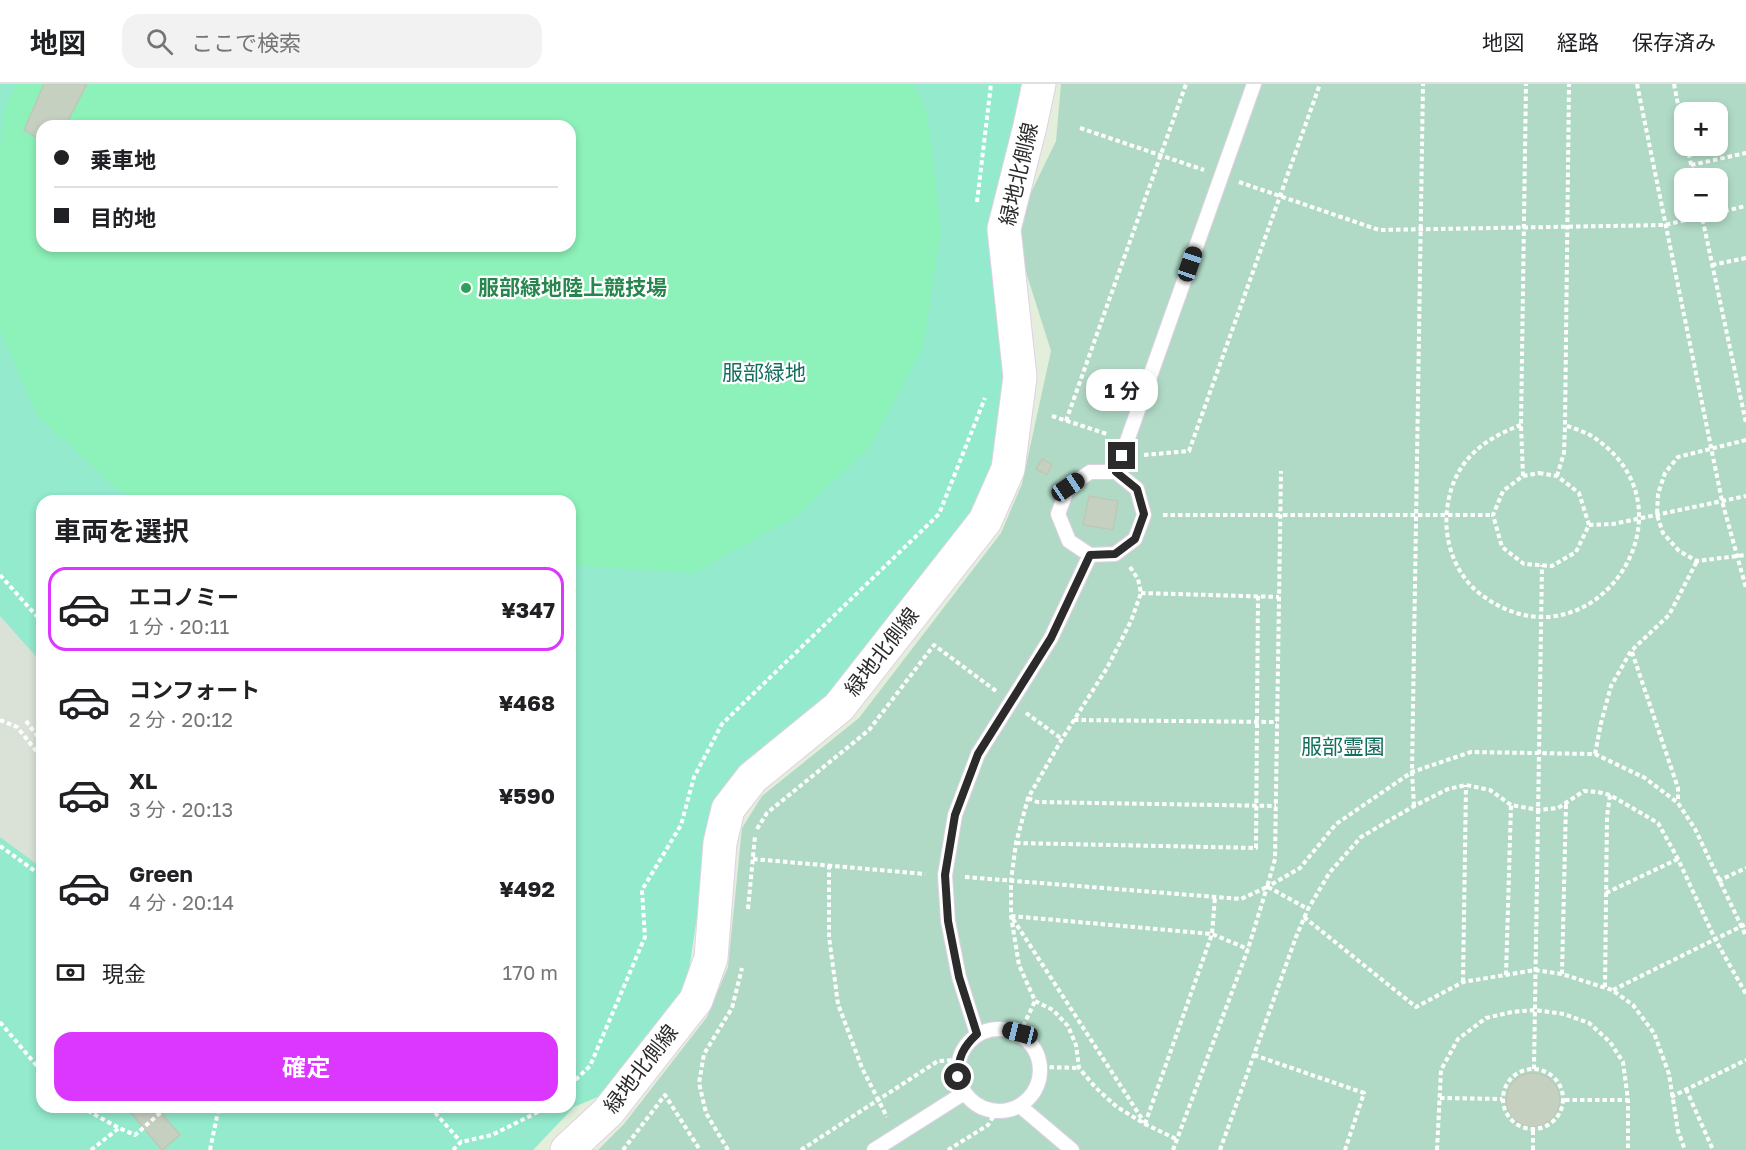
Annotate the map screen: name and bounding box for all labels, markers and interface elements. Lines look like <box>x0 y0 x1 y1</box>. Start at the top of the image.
search box <box>122 14 542 68</box>
icon: search <box>143 25 176 58</box>
text: 地図 <box>30 26 86 59</box>
text: ここで検索 <box>191 29 301 56</box>
text: 地図 <box>1482 29 1524 55</box>
text: 経路 <box>1557 29 1599 55</box>
text: 保存済み <box>1632 29 1716 55</box>
map controls <box>1674 102 1728 222</box>
button: + <box>1674 102 1728 156</box>
street label: 緑地北側線 <box>994 120 1043 228</box>
text: 乗車地 <box>90 146 156 173</box>
button: − <box>1674 168 1728 222</box>
text: 目的地 <box>90 204 156 231</box>
car <box>1176 244 1204 284</box>
place label: 服部緑地陸上競技場 <box>478 274 667 300</box>
marker: 服部緑地陸上競技場 <box>459 281 473 295</box>
park label: 服部緑地 <box>722 359 806 385</box>
callout: 1 分 <box>1086 369 1158 411</box>
text: 1 分 <box>1104 378 1140 402</box>
route end <box>1108 442 1135 469</box>
car <box>1048 469 1088 505</box>
text: 車両を選択 <box>54 515 189 547</box>
icon: car <box>57 582 111 636</box>
text: エコノミー <box>129 583 239 610</box>
text: ¥347 <box>501 596 555 623</box>
street label: 緑地北側線 <box>839 602 924 701</box>
text: 1 分 · 20:11 <box>129 614 229 638</box>
icon: car <box>57 675 111 729</box>
text: コンフォート <box>129 676 260 703</box>
text: ¥468 <box>499 689 555 716</box>
text: 2 分 · 20:12 <box>129 707 233 731</box>
park label: 服部霊園 <box>1301 733 1385 759</box>
text: XL <box>129 767 157 794</box>
icon: car <box>57 768 111 822</box>
text: ¥590 <box>499 782 555 809</box>
text: 3 分 · 20:13 <box>129 797 233 821</box>
text: Green <box>129 860 193 887</box>
icon: car <box>57 861 111 915</box>
text: ¥492 <box>499 875 555 902</box>
text: 4 分 · 20:14 <box>129 890 234 914</box>
icon: cash <box>54 956 87 989</box>
text: 現金 <box>102 960 146 987</box>
text: 170 m <box>503 960 558 984</box>
street label: 緑地北側線 <box>598 1019 683 1118</box>
car <box>1000 1020 1040 1046</box>
button: 確定 <box>54 1032 558 1101</box>
route start <box>944 1063 971 1090</box>

